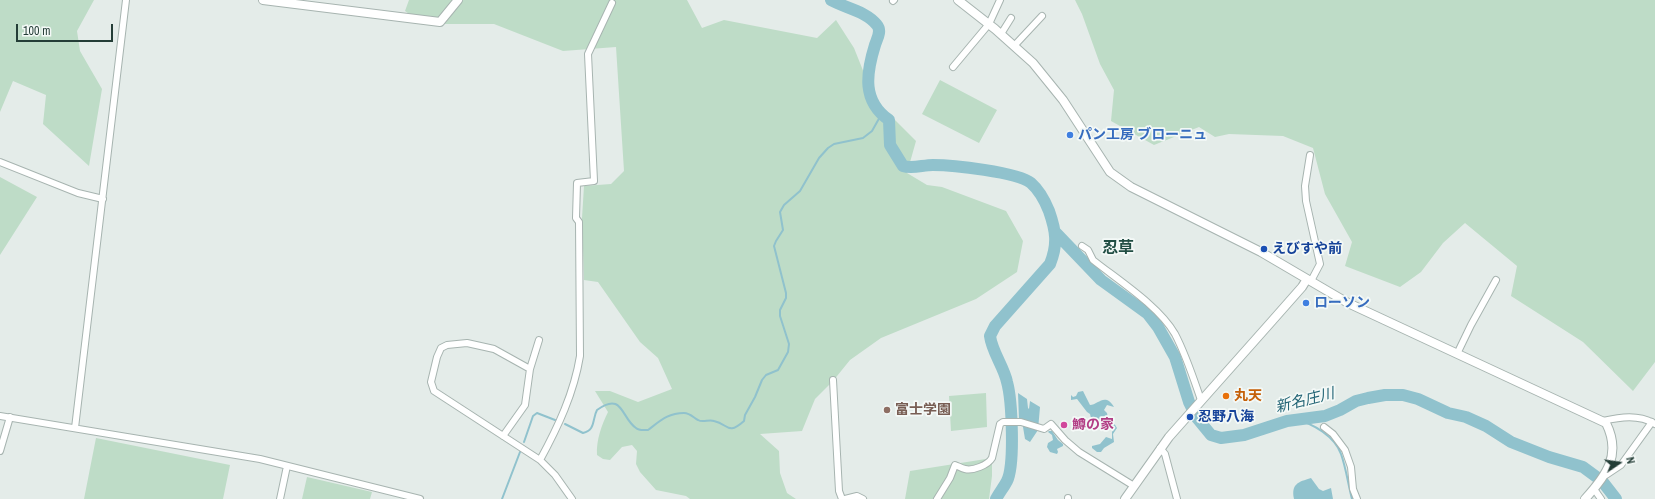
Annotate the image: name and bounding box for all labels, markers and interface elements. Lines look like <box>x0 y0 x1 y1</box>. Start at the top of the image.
scale bar <box>18 16 115 42</box>
text: 100 m <box>23 23 50 39</box>
place label: パン工房 ブローニュ <box>1078 127 1207 143</box>
marker: パン工房 ブローニュ <box>1065 130 1075 140</box>
district label: 忍草 <box>1102 239 1134 259</box>
place label: えびすや前 <box>1272 241 1342 257</box>
marker: えびすや前 <box>1259 244 1269 254</box>
place label: ローソン <box>1314 295 1370 311</box>
marker: ローソン <box>1301 298 1311 308</box>
water label: 新名庄川 <box>1274 385 1336 417</box>
place label: 丸天 <box>1234 388 1262 404</box>
marker: 丸天 <box>1221 391 1231 401</box>
place label: 富士学園 <box>895 402 951 418</box>
marker: 富士学園 <box>882 405 892 415</box>
place label: 忍野八海 <box>1198 409 1254 425</box>
marker: 忍野八海 <box>1185 412 1195 422</box>
place label: 鱒の家 <box>1072 417 1114 433</box>
marker: 鱒の家 <box>1059 420 1069 430</box>
north arrow <box>1599 443 1639 483</box>
text: N <box>1623 456 1638 465</box>

